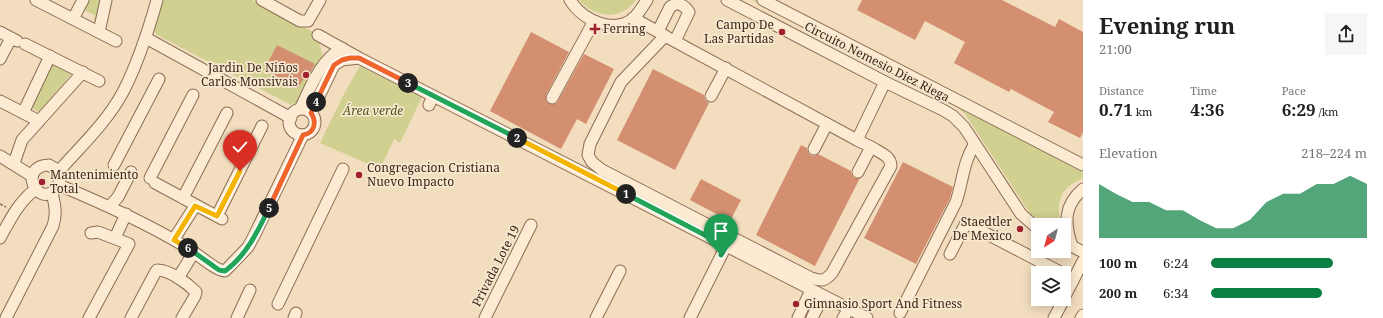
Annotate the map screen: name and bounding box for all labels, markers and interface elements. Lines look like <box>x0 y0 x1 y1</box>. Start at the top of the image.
text: Evening run <box>1099 10 1235 40</box>
button: share <box>1325 13 1367 55</box>
place label: Campo De Las Partidas <box>704 16 774 47</box>
street label: Circuito Nemesio Diez Riega <box>802 17 953 106</box>
place label: Ferring <box>603 20 646 37</box>
marker: Ferring <box>590 24 600 34</box>
marker: Campo De Las Partidas <box>777 27 787 37</box>
text: 21:00 <box>1099 40 1132 58</box>
place label: Jardin De Niños Carlos Monsivais <box>201 59 298 90</box>
marker: Jardin De Niños Carlos Monsivais <box>301 70 311 80</box>
pin: 3 <box>398 73 418 93</box>
text: 3 <box>405 75 411 90</box>
text: Distance <box>1099 83 1144 98</box>
text: Time <box>1190 83 1217 98</box>
text: Pace <box>1282 83 1306 98</box>
pin: 4 <box>306 92 326 112</box>
text: 4 <box>313 94 319 109</box>
text: 0.71 <box>1099 98 1133 121</box>
text: 4:36 <box>1190 98 1224 121</box>
text: 6:29 <box>1282 98 1316 121</box>
park label: Área verde <box>342 102 403 119</box>
text: km <box>1133 104 1153 119</box>
text: /km <box>1316 104 1339 119</box>
pin: 2 <box>507 128 527 148</box>
pin <box>223 130 257 171</box>
text: 2 <box>514 130 520 145</box>
icon: check <box>229 136 251 158</box>
text: Elevation <box>1099 144 1158 162</box>
text: 218–224 m <box>1301 144 1367 162</box>
place label: Congregacion Cristiana Nuevo Impacto <box>367 159 500 190</box>
place label: Mantenimiento Total <box>50 166 139 197</box>
marker: Congregacion Cristiana Nuevo Impacto <box>354 170 364 180</box>
marker: Mantenimiento Total <box>37 177 47 187</box>
pin: 1 <box>616 184 636 204</box>
text: 1 <box>623 186 629 201</box>
pin: 5 <box>259 198 279 218</box>
text: 5 <box>266 200 272 215</box>
place label: Staedtler De Mexico <box>952 213 1012 244</box>
pin <box>704 214 738 255</box>
north arrow <box>1031 218 1071 258</box>
map controls <box>1031 218 1071 306</box>
icon: arrive <box>710 220 732 242</box>
street label: Privada Lote 19 <box>468 222 523 309</box>
marker: Staedtler De Mexico <box>1015 224 1025 234</box>
pin: 6 <box>178 238 198 258</box>
text: 6 <box>185 240 191 255</box>
text: 100 m <box>1099 254 1137 272</box>
text: 6:24 <box>1163 254 1189 272</box>
button: layers <box>1031 266 1071 306</box>
text: 200 m <box>1099 284 1137 302</box>
text: 6:34 <box>1163 284 1189 302</box>
place label: Gimnasio Sport And Fitness <box>804 295 962 312</box>
marker: Gimnasio Sport And Fitness <box>791 299 801 309</box>

